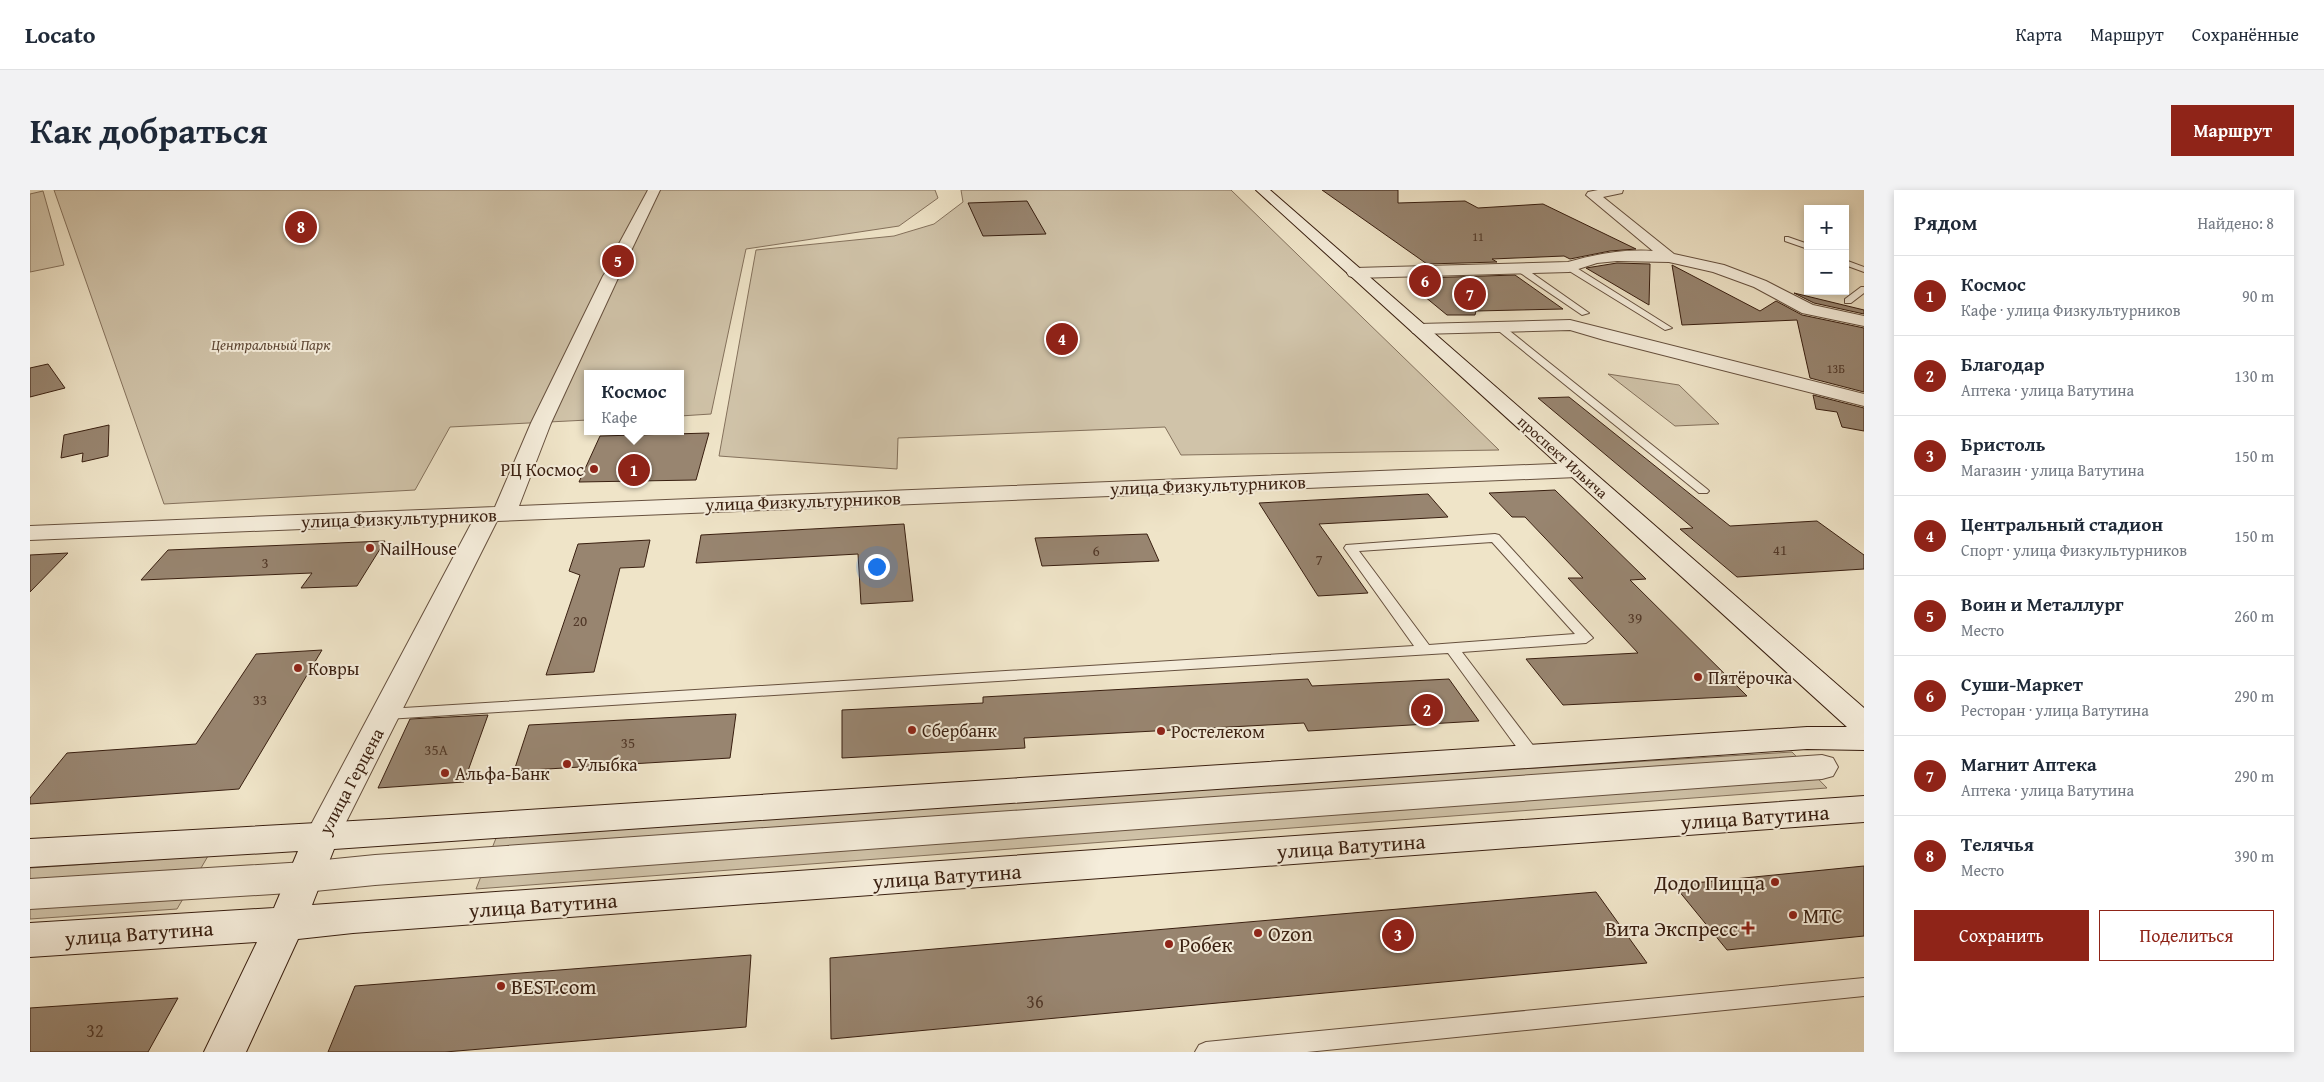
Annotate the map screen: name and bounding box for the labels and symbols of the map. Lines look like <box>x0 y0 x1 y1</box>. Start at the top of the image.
pin: 8 <box>285 208 317 246</box>
house number: 11 <box>1472 228 1484 245</box>
pin: 5 <box>602 242 634 280</box>
pin: 6 <box>1409 262 1441 300</box>
pin: 7 <box>1454 275 1486 313</box>
pin: 4 <box>1046 320 1078 358</box>
park label: Центральный Парк <box>211 334 331 355</box>
house number: 13Б <box>1827 360 1845 377</box>
street label: проспект Ильича <box>1514 411 1613 504</box>
pin: 1 <box>618 451 650 489</box>
place label: РЦ Космос <box>501 456 584 483</box>
marker: РЦ Космос <box>588 463 600 475</box>
street label: улица Физкультурников <box>1109 468 1307 502</box>
street label: улица Физкультурников <box>704 484 902 518</box>
street label: улица Физкультурников <box>300 501 498 535</box>
place label: NailHouse <box>380 535 457 562</box>
house number: 41 <box>1773 539 1787 560</box>
house number: 6 <box>1092 540 1100 561</box>
marker: NailHouse <box>364 542 376 554</box>
house number: 7 <box>1315 549 1323 570</box>
house number: 3 <box>261 552 269 573</box>
your location <box>864 554 890 580</box>
house number: 39 <box>1628 607 1642 628</box>
house number: 20 <box>573 610 587 631</box>
place label: Ковры <box>308 655 360 682</box>
marker: Ковры <box>292 662 304 674</box>
place label: Пятёрочка <box>1708 664 1793 691</box>
marker: Пятёрочка <box>1692 671 1704 683</box>
house number: 33 <box>253 689 267 710</box>
pin: 2 <box>1411 691 1443 729</box>
place label: Сбербанк <box>922 717 997 744</box>
place label: Ростелеком <box>1171 718 1265 745</box>
street label: улица Герцена <box>311 723 391 840</box>
marker: Сбербанк <box>906 724 918 736</box>
marker: Ростелеком <box>1155 725 1167 737</box>
house number: 35 <box>621 732 635 753</box>
house number: 35А <box>424 739 448 760</box>
place label: Улыбка <box>577 751 638 778</box>
marker: Улыбка <box>561 758 573 770</box>
place label: Альфа-Банк <box>455 760 550 787</box>
marker: Альфа-Банк <box>439 767 451 779</box>
street label: улица Ватутина <box>1679 796 1830 838</box>
street label: улица Ватутина <box>1275 825 1426 867</box>
street label: улица Ватутина <box>871 855 1022 897</box>
place label: Додо Пицца <box>1653 867 1765 898</box>
marker: Додо Пицца <box>1769 876 1781 888</box>
street label: улица Ватутина <box>467 884 618 926</box>
place label: МТС <box>1803 900 1843 931</box>
marker: МТС <box>1787 909 1799 921</box>
street label: улица Ватутина <box>63 912 214 954</box>
place label: Вита Экспресс <box>1605 913 1738 944</box>
pin: 3 <box>1382 916 1414 954</box>
place label: Ozon <box>1268 918 1313 949</box>
marker: Вита Экспресс <box>1742 922 1754 934</box>
marker: Ozon <box>1252 927 1264 939</box>
place label: Робек <box>1179 929 1233 960</box>
marker: Робек <box>1163 938 1175 950</box>
place label: BEST.com <box>511 971 597 1002</box>
marker: BEST.com <box>495 980 507 992</box>
house number: 36 <box>1026 988 1044 1015</box>
house number: 32 <box>86 1017 104 1044</box>

